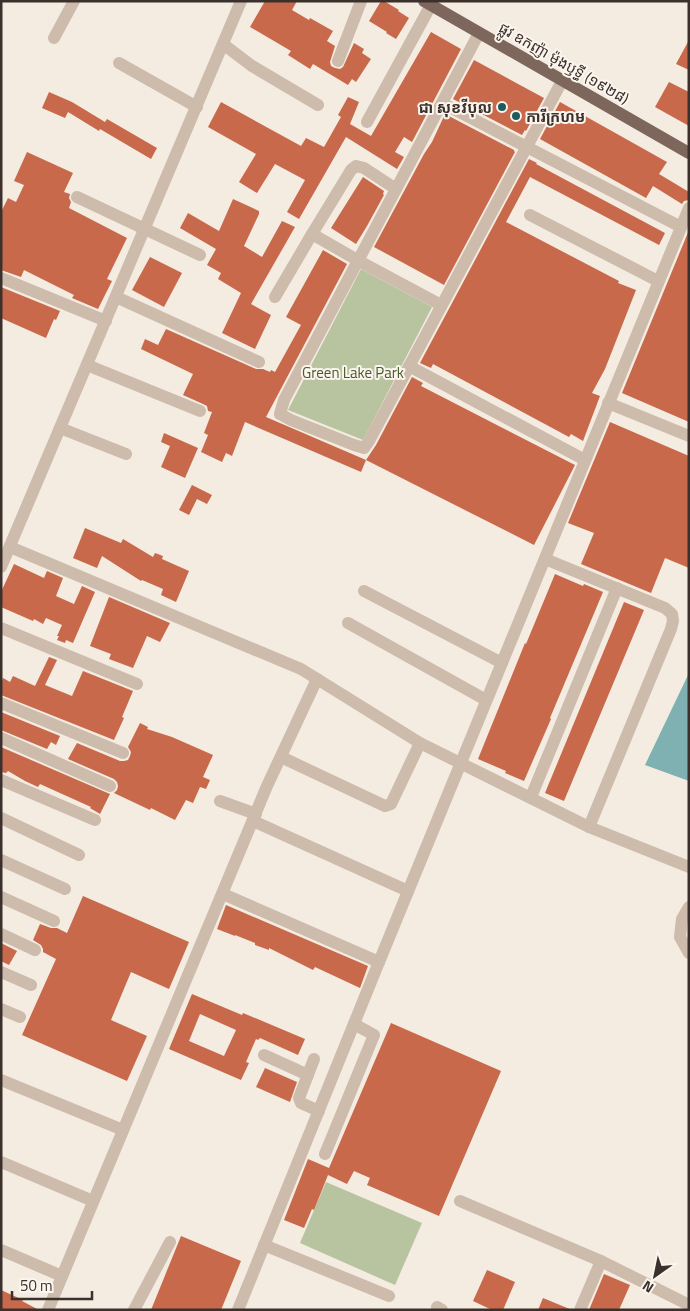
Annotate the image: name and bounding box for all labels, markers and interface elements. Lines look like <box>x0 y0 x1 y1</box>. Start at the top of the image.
street label: ផ្លូវ ឧកញ៉ា ម៉ុងឫទ្ធី (១៩២៨) <box>493 16 634 112</box>
place label: ជា សុខវីបុល <box>418 96 492 119</box>
marker: ជា សុខវីបុល <box>496 101 508 113</box>
place label: ការីក្រហម <box>526 105 585 128</box>
marker: ការីក្រហម <box>510 110 522 122</box>
park label: Green Lake Park <box>302 361 404 384</box>
north arrow <box>630 1251 680 1301</box>
scale bar <box>12 1268 92 1300</box>
text: 50 m <box>20 1274 53 1297</box>
text: N <box>638 1276 657 1299</box>

